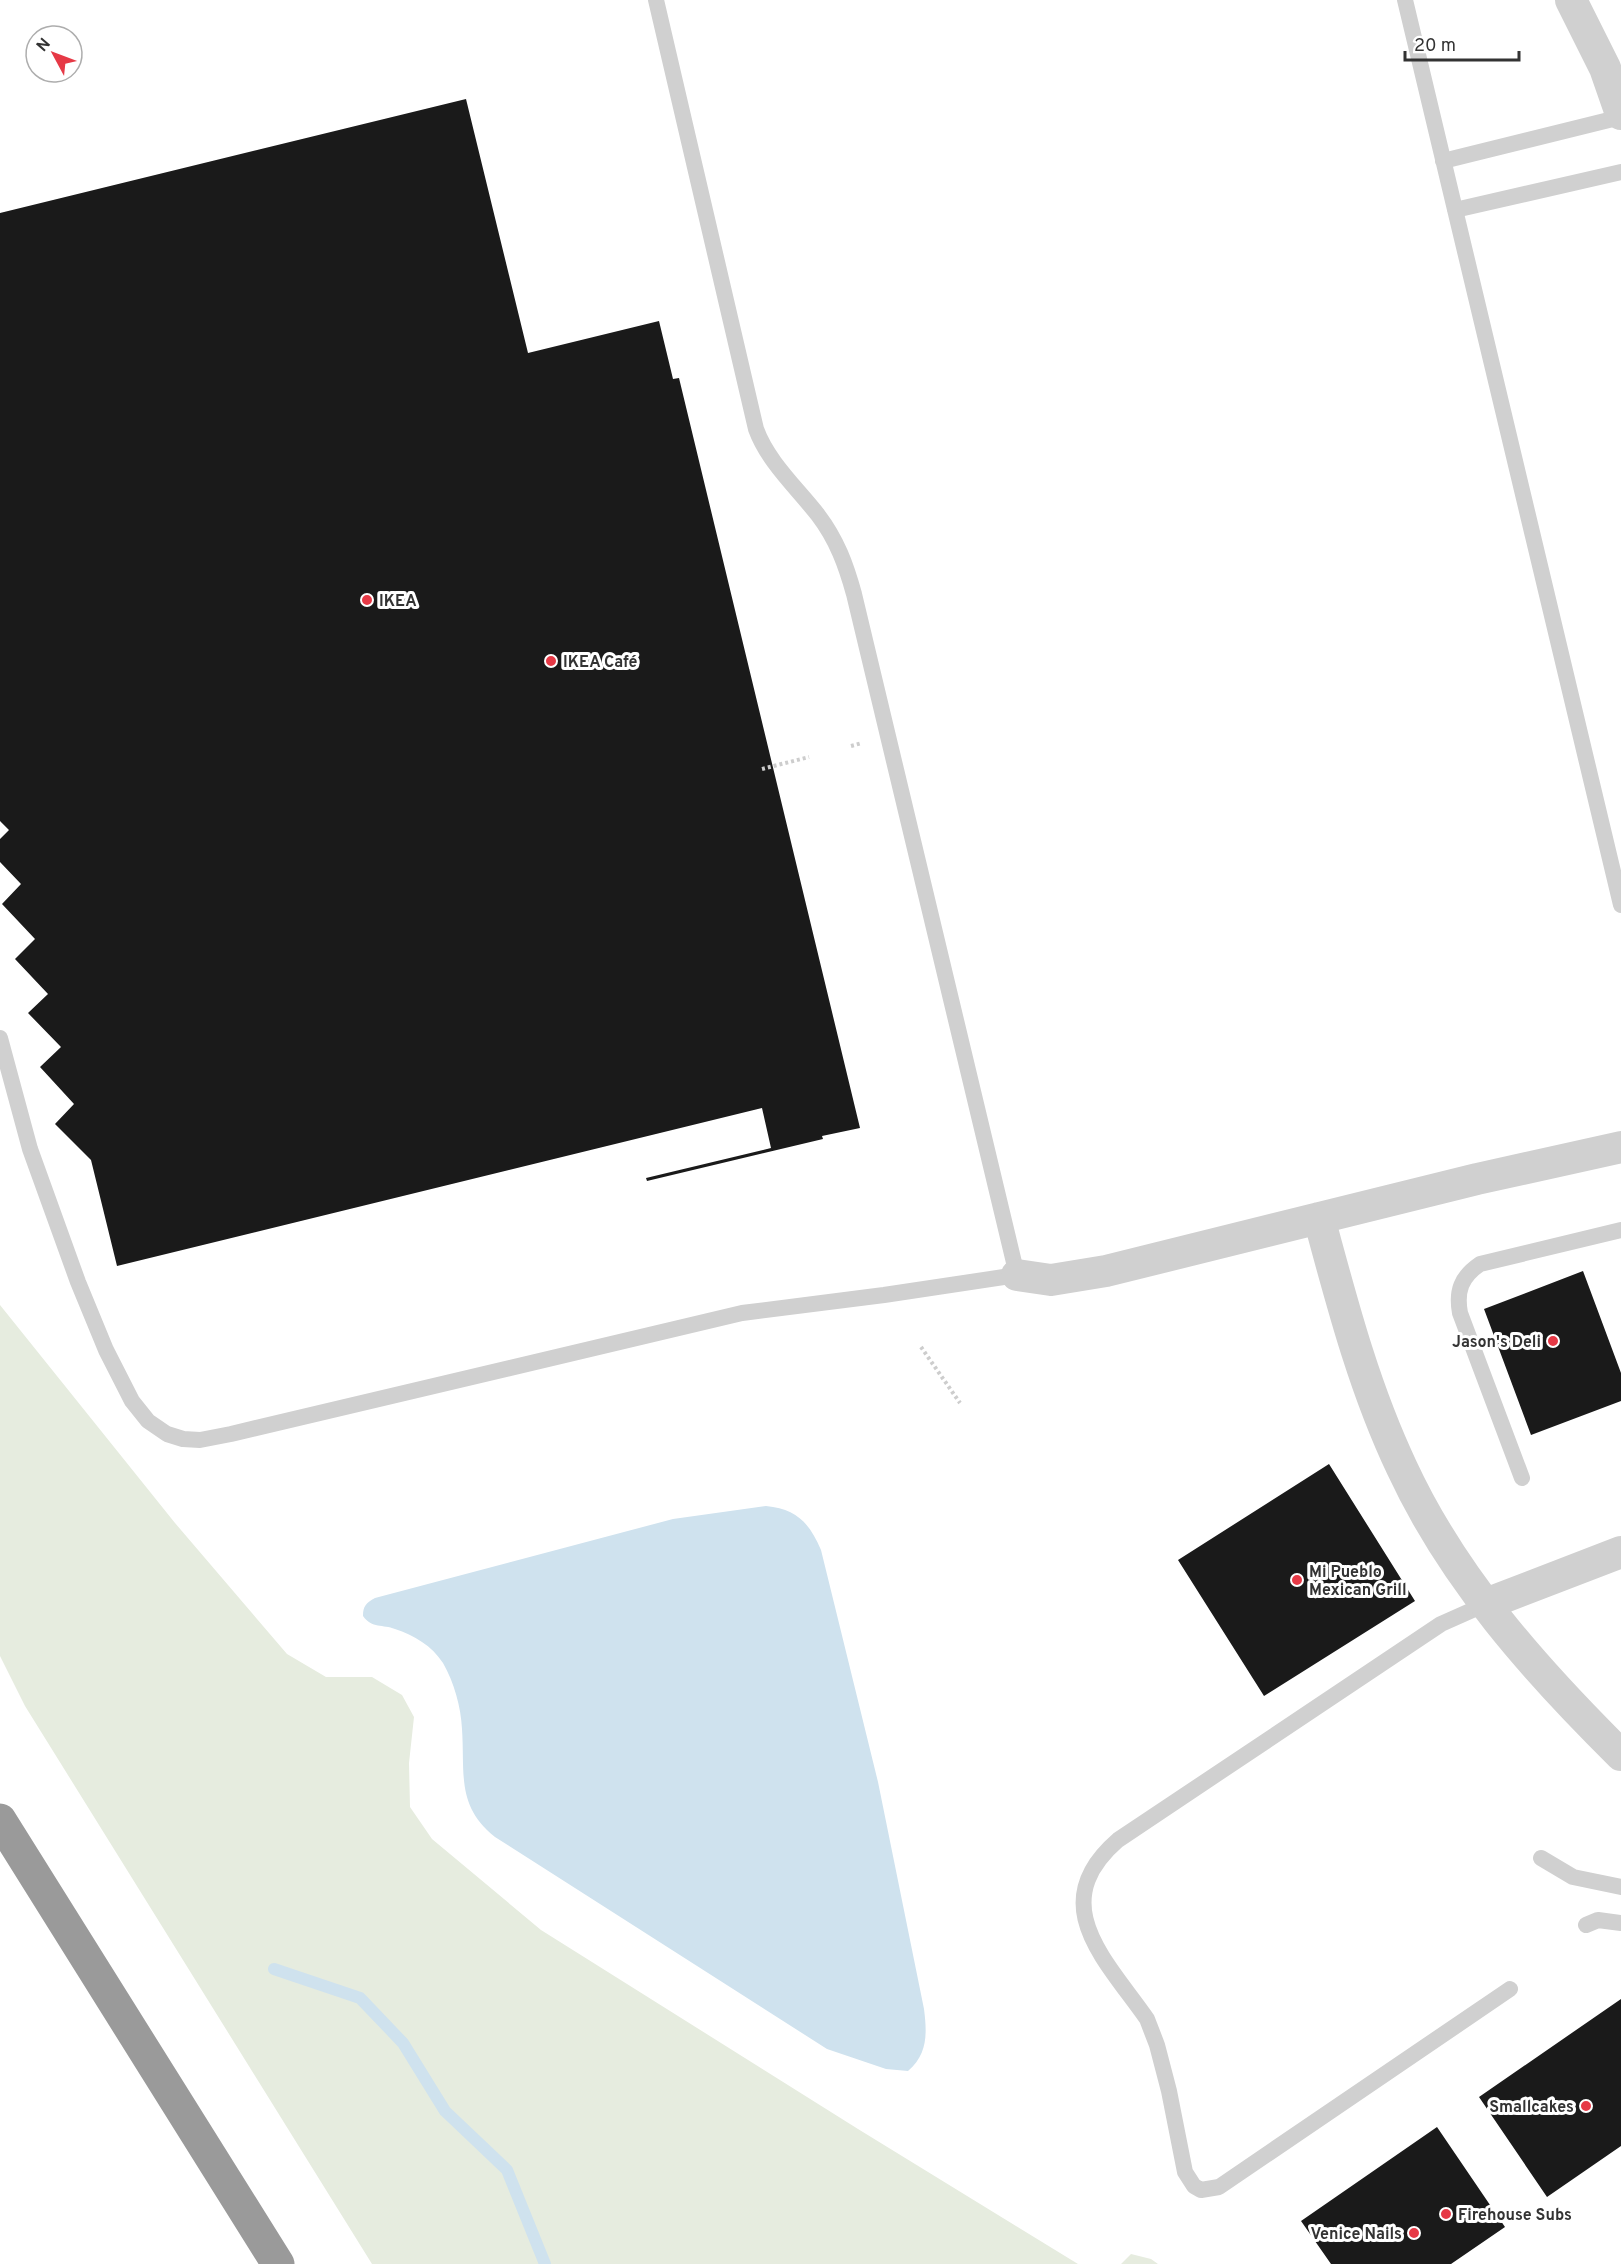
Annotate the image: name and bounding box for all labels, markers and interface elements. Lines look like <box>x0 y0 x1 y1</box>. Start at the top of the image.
north arrow <box>24 24 84 84</box>
scale bar <box>1405 24 1519 62</box>
text: N <box>33 35 56 56</box>
text: 20 m <box>1414 35 1456 58</box>
place label: IKEA <box>379 592 417 612</box>
marker: IKEA <box>360 593 374 607</box>
place label: IKEA Café <box>563 653 638 673</box>
marker: IKEA Café <box>544 654 558 668</box>
place label: Jason's Deli <box>1452 1333 1541 1353</box>
marker: Jason's Deli <box>1546 1334 1560 1348</box>
place label: Mi Pueblo Mexican Grill <box>1309 1563 1407 1601</box>
marker: Mi Pueblo Mexican Grill <box>1290 1573 1304 1587</box>
place label: Smallcakes <box>1489 2098 1574 2118</box>
marker: Smallcakes <box>1579 2099 1593 2113</box>
place label: Firehouse Subs <box>1458 2206 1572 2226</box>
marker: Firehouse Subs <box>1439 2207 1453 2221</box>
place label: Venice Nails <box>1311 2225 1402 2245</box>
marker: Venice Nails <box>1407 2226 1421 2240</box>

